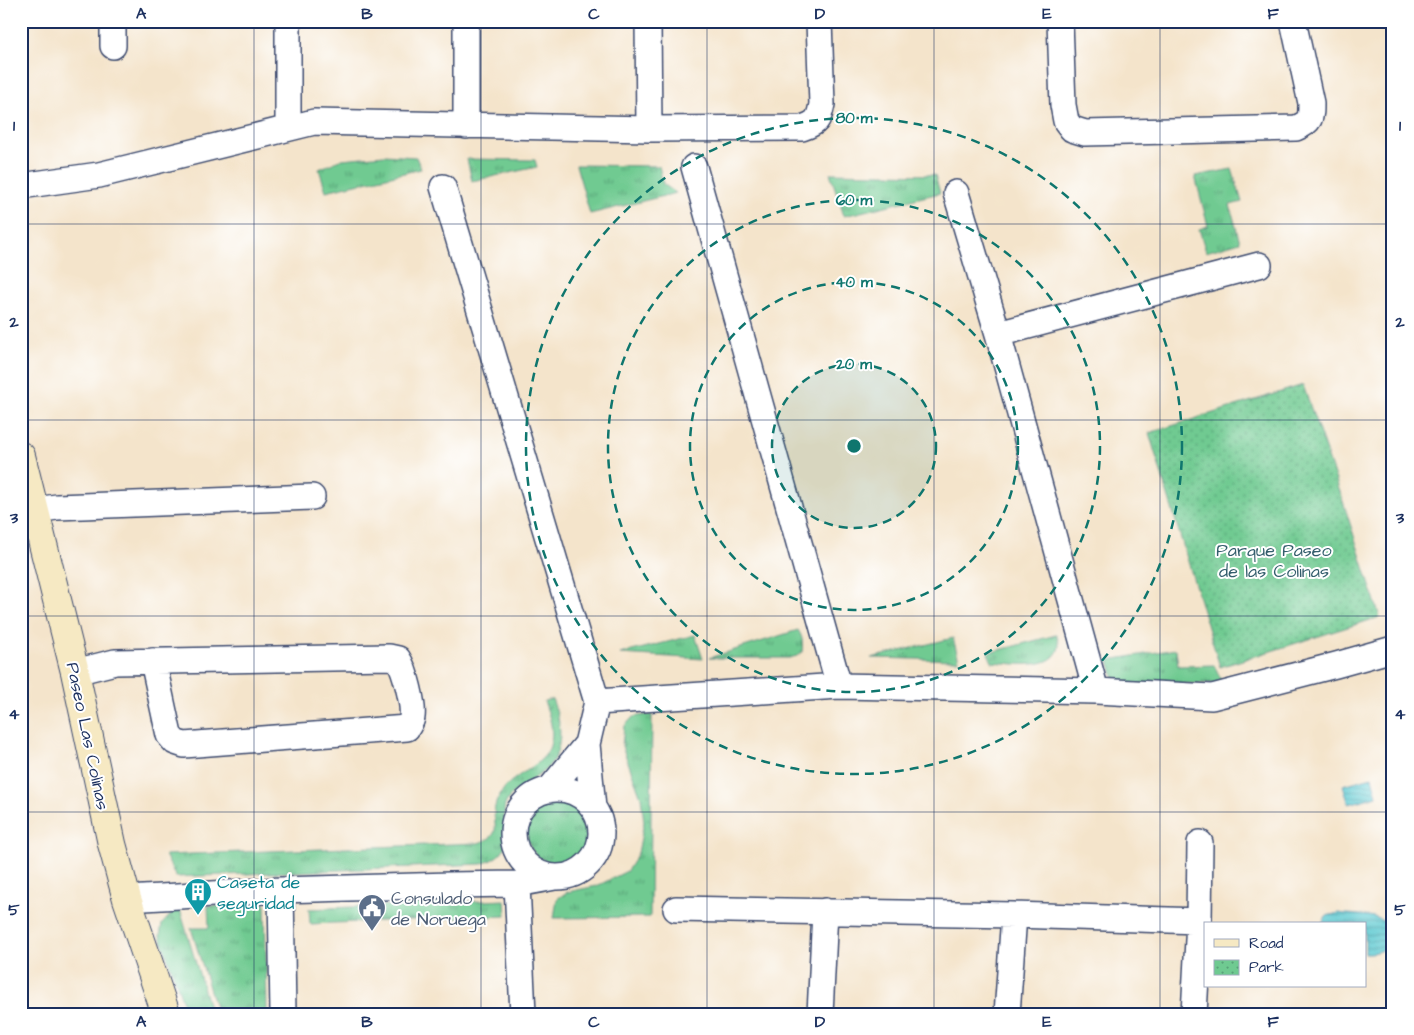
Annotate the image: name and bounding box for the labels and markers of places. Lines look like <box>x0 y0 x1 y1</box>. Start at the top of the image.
centre of rings <box>845 437 863 455</box>
place label: Caseta de seguridad <box>217 870 301 917</box>
building icon: Caseta de seguridad <box>183 877 213 916</box>
place label: Consulado de Noruega <box>391 886 486 933</box>
public building icon: Consulado de Noruega <box>357 893 387 932</box>

